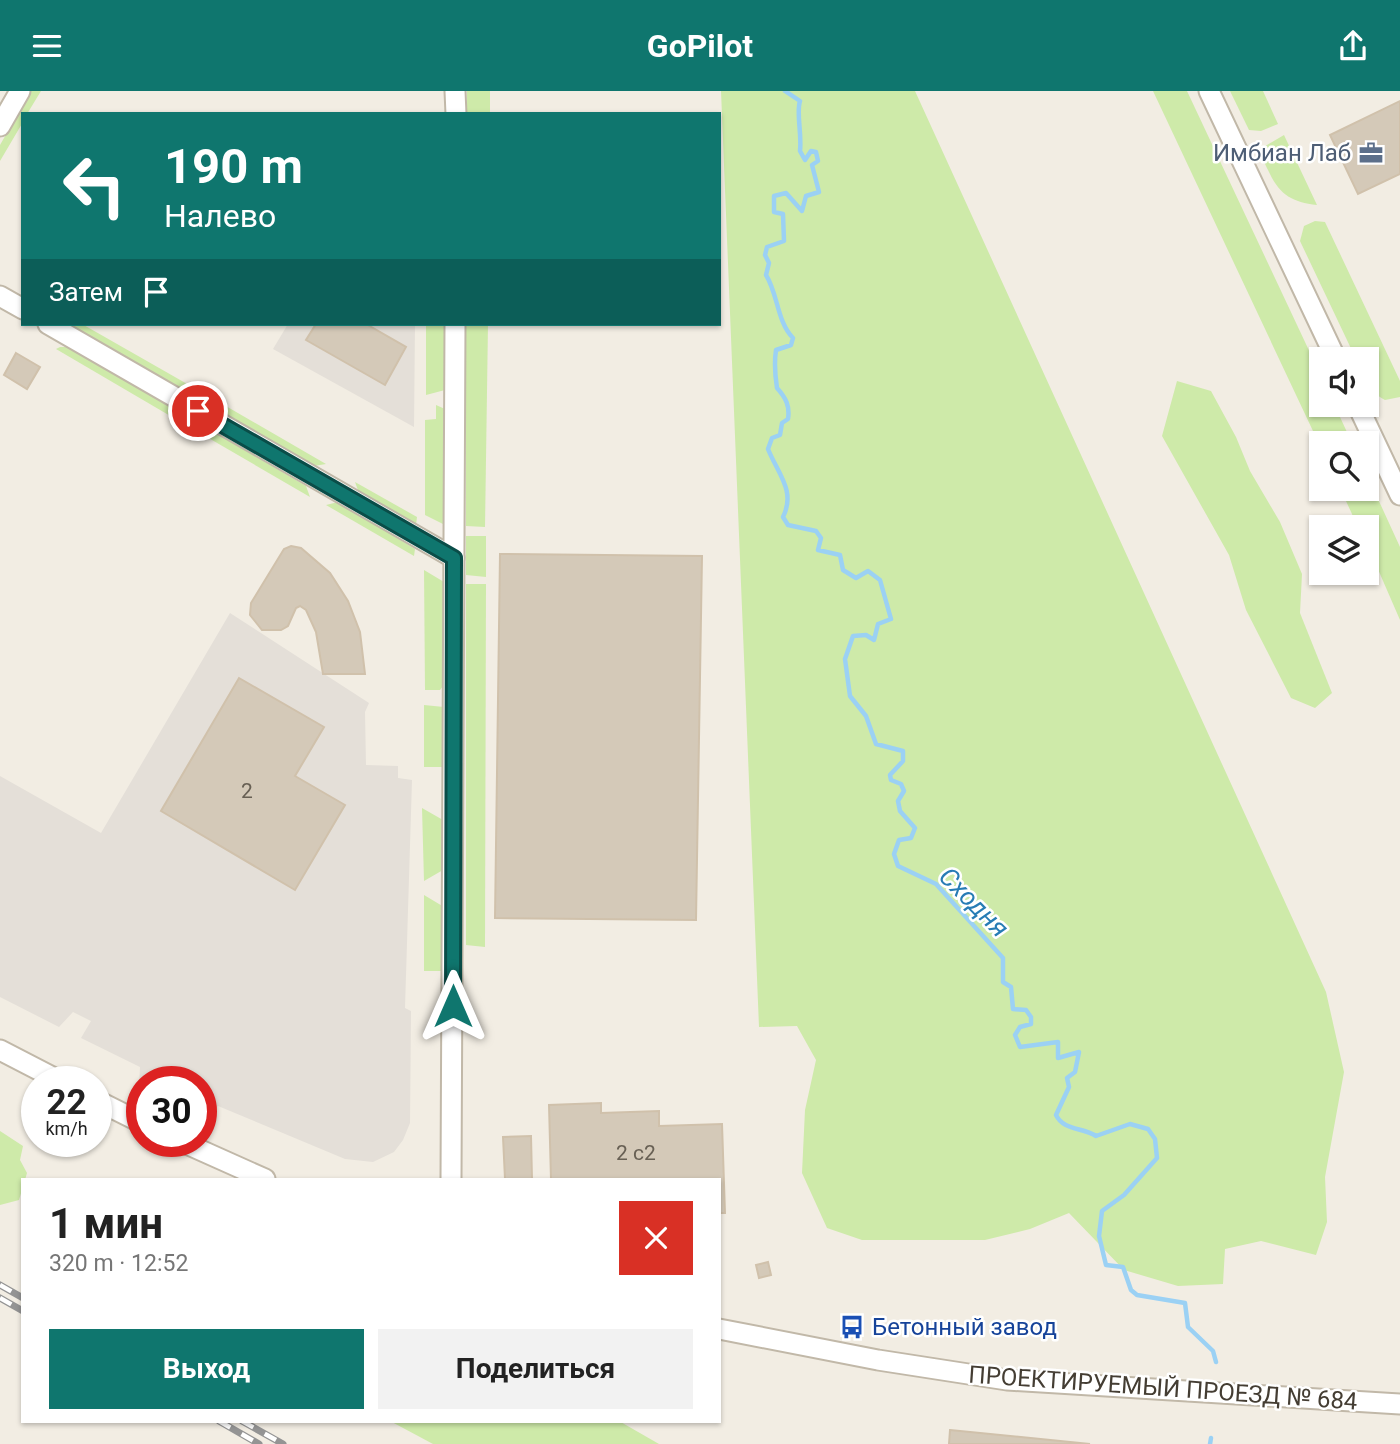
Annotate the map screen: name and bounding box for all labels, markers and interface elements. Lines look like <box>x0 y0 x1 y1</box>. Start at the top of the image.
icon: menu <box>28 27 66 65</box>
text: GoPilot <box>647 27 753 65</box>
icon: share <box>1334 27 1372 65</box>
text: 190 m <box>164 138 303 195</box>
place label: Имбиан Лаб <box>1213 139 1351 167</box>
office icon: Имбиан Лаб <box>1357 139 1385 167</box>
icon: left <box>49 140 140 231</box>
text: Налево <box>164 197 276 235</box>
icon: arrive <box>137 273 175 311</box>
text: Затем <box>49 277 123 307</box>
map controls <box>1309 347 1379 585</box>
button: sound <box>1309 347 1379 417</box>
pin <box>168 381 228 441</box>
icon: arrive <box>179 392 217 430</box>
button: search <box>1309 431 1379 501</box>
button: layers <box>1309 515 1379 585</box>
house number: 2 <box>241 779 253 803</box>
water label: Сходня <box>933 861 1015 943</box>
position arrow <box>416 969 490 1043</box>
speed limit sign: 30 <box>126 1066 217 1157</box>
text: 22 <box>46 1082 87 1123</box>
text: km/h <box>45 1118 88 1139</box>
house number: 2 с2 <box>616 1141 656 1165</box>
text: 1 мин <box>49 1199 163 1248</box>
button: close <box>619 1201 693 1275</box>
text: 320 m · 12:52 <box>49 1250 188 1277</box>
bus stop icon: Бетонный завод <box>838 1313 866 1341</box>
place label: Бетонный завод <box>872 1313 1057 1341</box>
button: Выход <box>49 1329 364 1409</box>
button: Поделиться <box>378 1329 693 1409</box>
street label: ПРОЕКТИРУЕМЫЙ ПРОЕЗД № 684 <box>968 1360 1358 1416</box>

